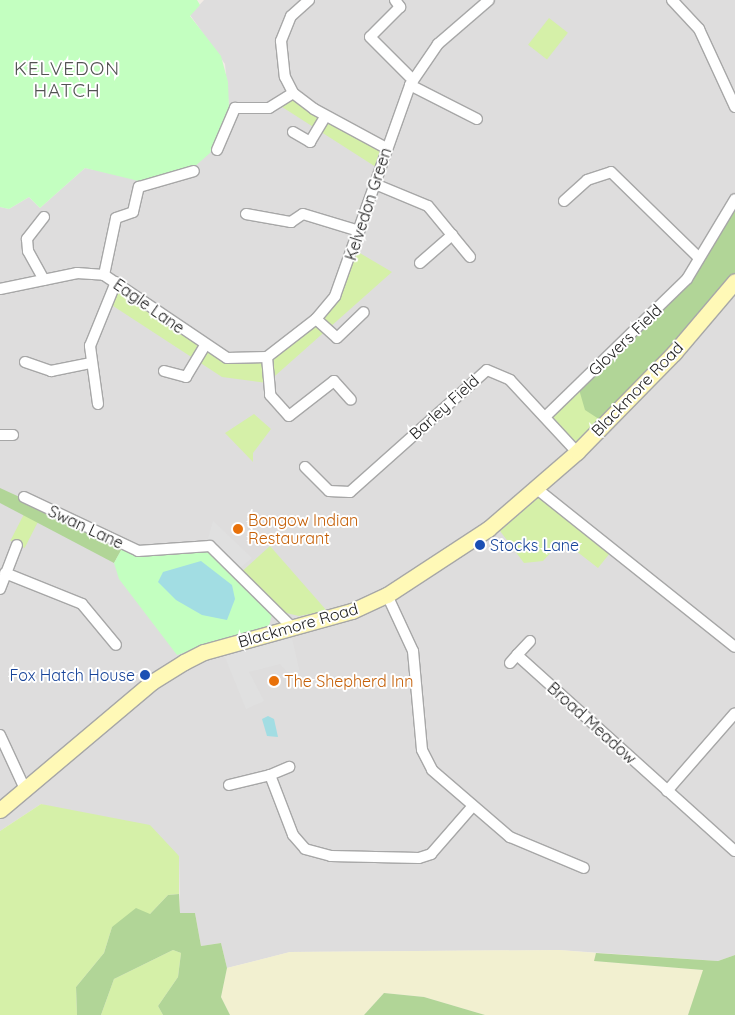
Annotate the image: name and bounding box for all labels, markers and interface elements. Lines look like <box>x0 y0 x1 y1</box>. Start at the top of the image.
district label: KELVEDON HATCH <box>13 58 121 102</box>
street label: Kelvedon Green <box>341 145 395 263</box>
street label: Eagle Lane <box>110 275 188 337</box>
street label: Glovers Field <box>584 300 666 380</box>
street label: Blackmore Road <box>587 338 687 440</box>
street label: Barley Field <box>405 371 483 443</box>
street label: Swan Lane <box>45 501 127 553</box>
place label: Bongow Indian Restaurant <box>248 510 358 548</box>
marker: Bongow Indian Restaurant <box>232 523 244 535</box>
place label: Stocks Lane <box>490 535 579 555</box>
marker: Stocks Lane <box>474 539 486 551</box>
street label: Blackmore Road <box>236 599 360 651</box>
place label: Fox Hatch House <box>9 665 135 685</box>
marker: Fox Hatch House <box>139 669 151 681</box>
place label: The Shepherd Inn <box>284 671 413 691</box>
marker: The Shepherd Inn <box>268 675 280 687</box>
street label: Broad Meadow <box>544 678 640 768</box>

